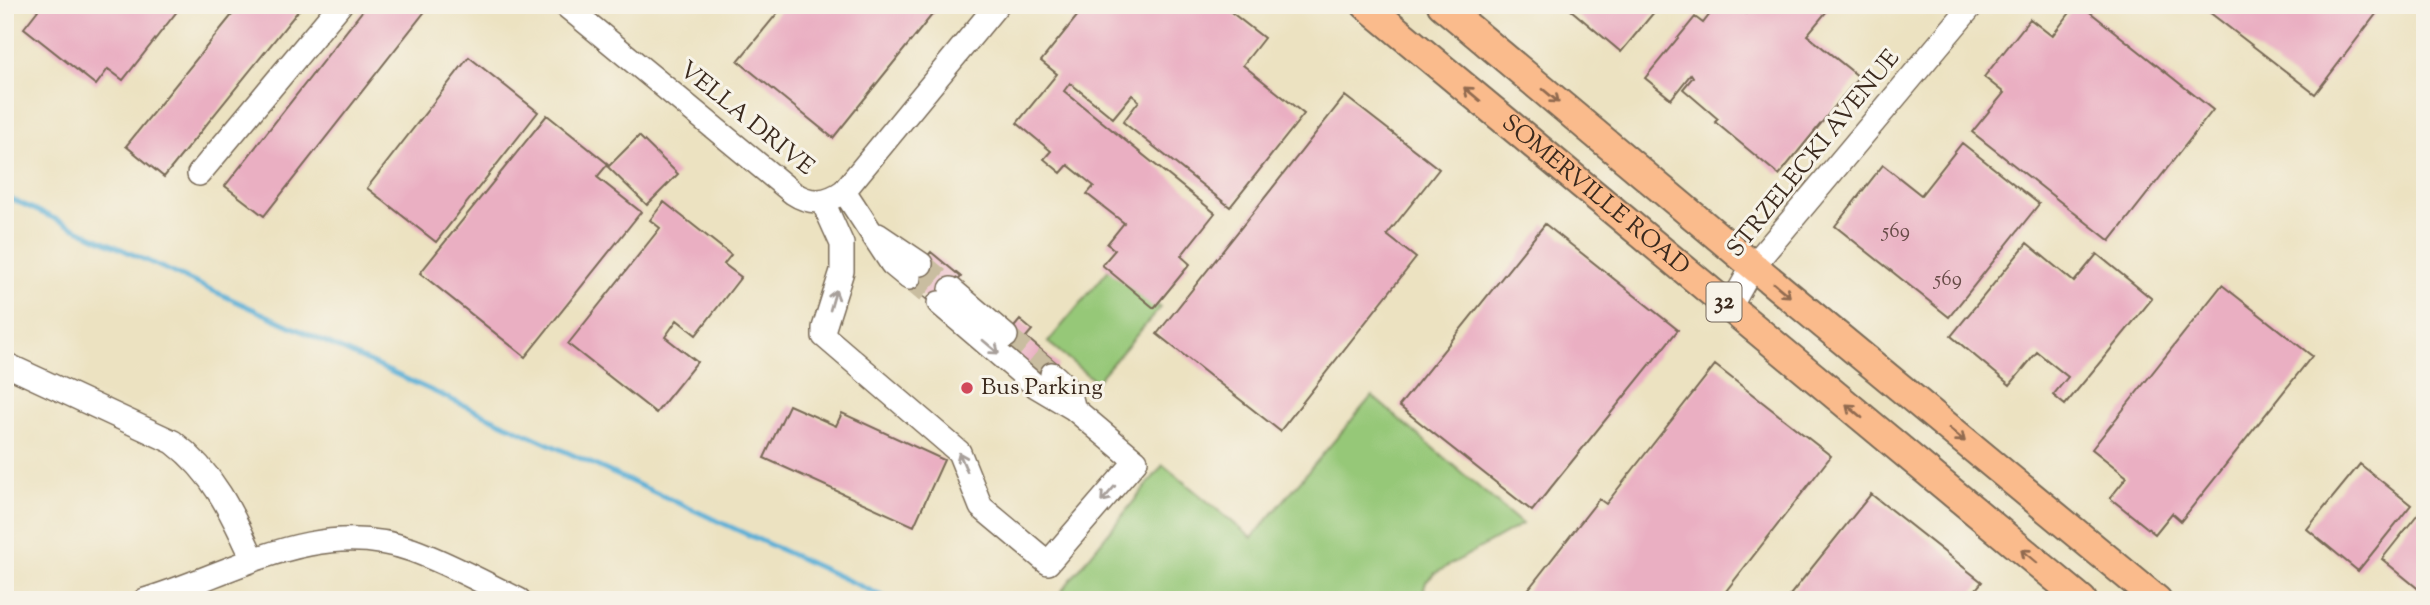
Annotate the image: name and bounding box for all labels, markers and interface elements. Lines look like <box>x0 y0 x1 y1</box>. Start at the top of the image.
street label: STRZELECKI AVENUE <box>1720 43 1909 265</box>
street label: VELLA DRIVE <box>671 54 821 185</box>
one-way arrow <box>1463 86 1481 101</box>
one-way arrow <box>1542 88 1560 104</box>
street label: SOMERVILLE ROAD <box>1494 107 1697 284</box>
house number: 569 <box>1881 217 1910 247</box>
house number: 569 <box>1933 265 1962 295</box>
road number: 32 <box>1706 282 1742 322</box>
one-way arrow <box>1772 282 1790 297</box>
one-way arrow <box>828 289 841 311</box>
one-way arrow <box>982 339 1000 355</box>
place label: Bus Parking <box>981 371 1103 405</box>
marker: Bus Parking <box>959 380 975 396</box>
one-way arrow <box>1846 403 1864 419</box>
one-way arrow <box>1947 427 1965 442</box>
one-way arrow <box>955 452 968 474</box>
one-way arrow <box>1100 484 1116 502</box>
one-way arrow <box>2021 548 2039 564</box>

